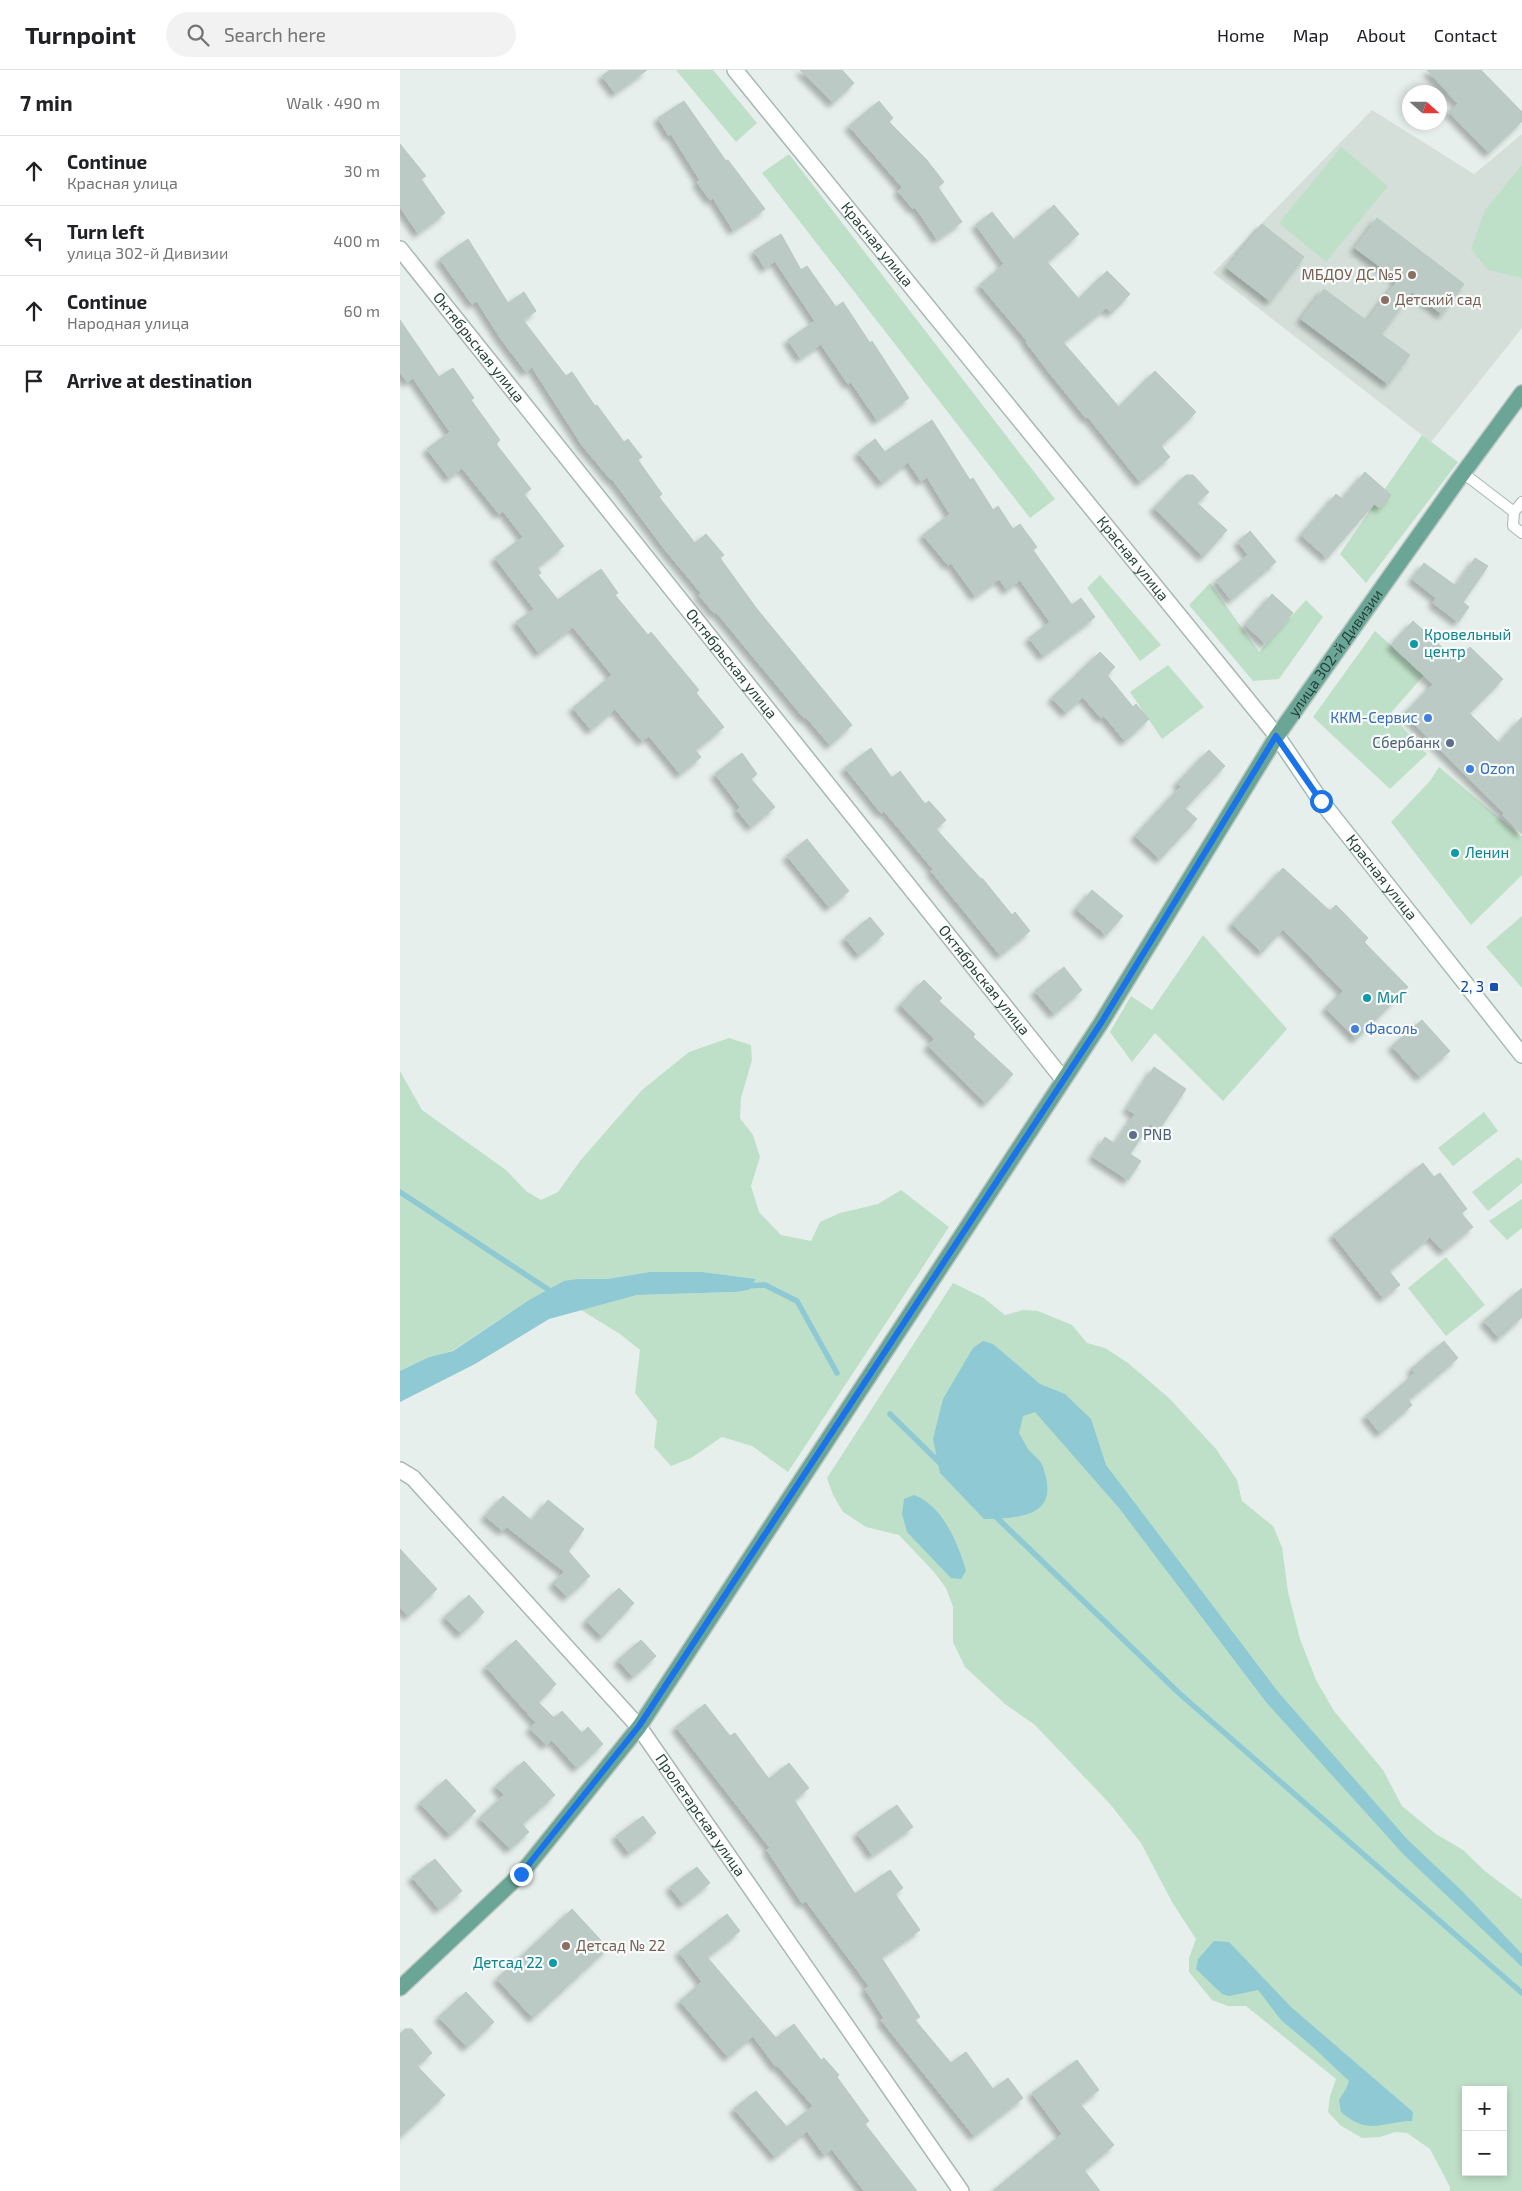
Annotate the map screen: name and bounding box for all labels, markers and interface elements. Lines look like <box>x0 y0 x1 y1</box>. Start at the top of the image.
search box <box>166 12 516 57</box>
text: Turnpoint <box>25 20 136 49</box>
icon: search <box>184 21 212 49</box>
text: Search here <box>224 23 326 46</box>
text: Home <box>1217 24 1265 46</box>
text: Map <box>1293 24 1329 46</box>
text: About <box>1357 24 1406 46</box>
text: Contact <box>1434 24 1497 46</box>
north arrow <box>1402 85 1447 130</box>
text: 7 min <box>20 90 73 115</box>
text: Walk · 490 m <box>286 93 380 112</box>
text: Continue <box>67 150 147 173</box>
icon: ahead <box>20 157 48 185</box>
text: 30 m <box>344 161 380 180</box>
text: Красная улица <box>67 173 178 192</box>
street label: Красная улица <box>838 198 918 290</box>
text: Turn left <box>67 220 144 243</box>
icon: left <box>20 227 48 255</box>
text: 400 m <box>333 231 380 250</box>
text: улица 302-й Дивизии <box>67 243 228 262</box>
place label: МБДОУ ДС №5 <box>1302 265 1402 283</box>
marker: МБДОУ ДС №5 <box>1406 269 1418 281</box>
street label: Октябрьская улица <box>430 288 529 406</box>
text: Continue <box>67 290 147 313</box>
place label: Детский сад <box>1395 290 1481 308</box>
marker: Детский сад <box>1379 294 1391 306</box>
icon: ahead <box>20 297 48 325</box>
text: 60 m <box>344 301 380 320</box>
text: Народная улица <box>67 313 189 332</box>
icon: arrive <box>20 367 48 395</box>
text: Arrive at destination <box>67 369 252 392</box>
street label: Красная улица <box>1094 512 1173 604</box>
street label: улица 302-й Дивизии <box>1284 585 1386 720</box>
street label: Октябрьская улица <box>683 605 782 722</box>
place label: Кровельный центр <box>1424 625 1511 660</box>
marker: Кровельный центр <box>1408 638 1420 650</box>
place label: ККМ-Сервис <box>1330 708 1418 726</box>
marker: ККМ-Сервис <box>1422 712 1434 724</box>
place label: Сбербанк <box>1372 733 1440 751</box>
marker: Сбербанк <box>1444 737 1456 749</box>
place label: Ozon <box>1480 759 1515 777</box>
marker: Ozon <box>1464 763 1476 775</box>
route start <box>1310 790 1333 813</box>
street label: Красная улица <box>1343 831 1422 923</box>
place label: Ленин <box>1465 843 1509 861</box>
marker: Ленин <box>1449 847 1461 859</box>
street label: Октябрьская улица <box>936 921 1034 1038</box>
place label: 2, 3 <box>1460 977 1484 995</box>
marker: 2, 3 <box>1488 981 1500 993</box>
place label: МиГ <box>1377 988 1407 1006</box>
marker: МиГ <box>1361 992 1373 1004</box>
place label: Фасоль <box>1365 1019 1418 1037</box>
marker: Фасоль <box>1349 1023 1361 1035</box>
place label: PNB <box>1143 1125 1172 1143</box>
marker: PNB <box>1127 1129 1139 1141</box>
street label: Пролетарская улица <box>652 1750 750 1879</box>
route end <box>510 1863 533 1886</box>
place label: Детсад № 22 <box>576 1936 665 1954</box>
marker: Детсад № 22 <box>560 1940 572 1952</box>
place label: Детсад 22 <box>473 1953 543 1971</box>
marker: Детсад 22 <box>547 1957 559 1969</box>
map controls <box>1462 2086 1507 2176</box>
button: + <box>1462 2086 1507 2131</box>
button: − <box>1462 2131 1507 2176</box>

